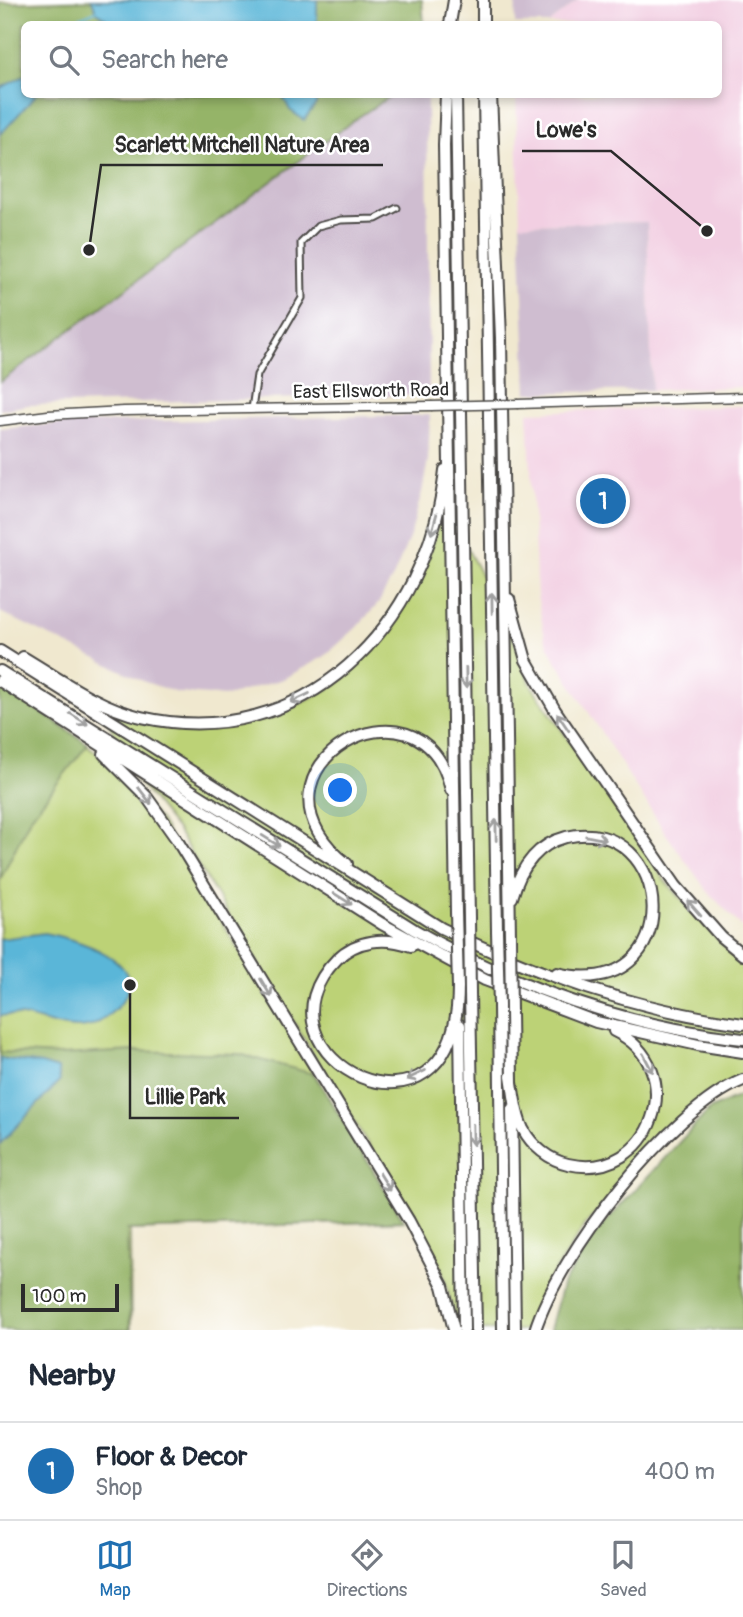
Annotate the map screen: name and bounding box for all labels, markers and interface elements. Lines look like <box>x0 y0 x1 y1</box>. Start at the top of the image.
search box <box>21 21 722 98</box>
icon: search <box>45 41 83 79</box>
text: Search here <box>101 44 228 76</box>
callout: Lowe's <box>522 109 611 151</box>
text: Lowe's <box>536 117 597 144</box>
callout: Scarlett Mitchell Nature Area <box>101 123 383 165</box>
text: Scarlett Mitchell Nature Area <box>115 132 370 159</box>
street label: East Ellsworth Road <box>293 378 449 404</box>
pin: 1 <box>580 475 626 527</box>
one-way arrow <box>427 512 440 534</box>
one-way arrow <box>485 592 499 615</box>
one-way arrow <box>459 666 473 689</box>
one-way arrow <box>290 692 311 705</box>
one-way arrow <box>69 712 89 726</box>
one-way arrow <box>556 713 570 732</box>
your location <box>323 773 357 807</box>
one-way arrow <box>137 786 152 805</box>
one-way arrow <box>489 819 502 842</box>
one-way arrow <box>584 832 607 845</box>
one-way arrow <box>261 834 281 848</box>
one-way arrow <box>333 892 352 907</box>
one-way arrow <box>686 899 702 917</box>
one-way arrow <box>259 978 273 998</box>
one-way arrow <box>641 1053 655 1073</box>
one-way arrow <box>406 1069 427 1083</box>
callout: Lillie Park <box>130 1076 239 1118</box>
text: Lillie Park <box>145 1084 226 1111</box>
one-way arrow <box>466 1123 480 1146</box>
one-way arrow <box>378 1172 392 1192</box>
scale bar <box>21 1281 119 1313</box>
text: 100 m <box>32 1284 86 1308</box>
text: Nearby <box>28 1357 115 1394</box>
text: Floor & Decor <box>95 1441 247 1473</box>
text: 1 <box>47 1457 56 1486</box>
text: 400 m <box>645 1457 715 1486</box>
text: Shop <box>95 1473 143 1502</box>
tab: Map <box>96 1536 134 1602</box>
tab: Directions <box>327 1536 407 1602</box>
tab: Saved <box>600 1536 647 1602</box>

